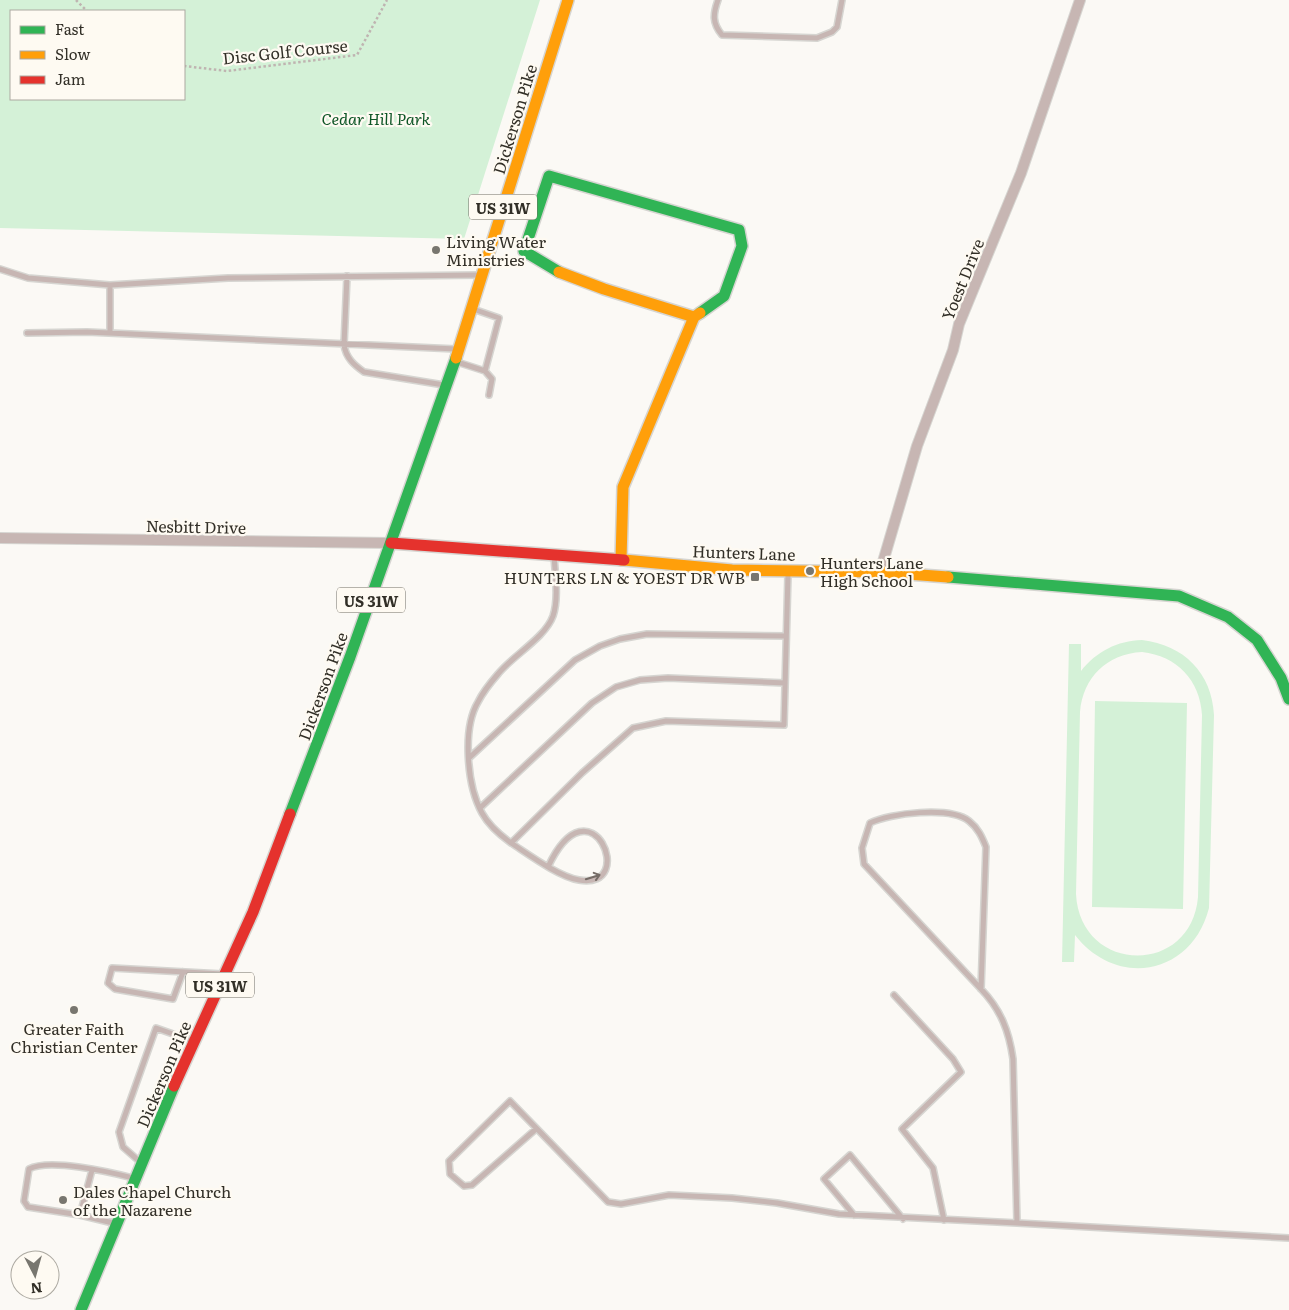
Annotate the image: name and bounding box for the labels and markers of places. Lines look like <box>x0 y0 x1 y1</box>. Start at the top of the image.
place label: Living Water Ministries <box>446 229 546 271</box>
marker: Living Water Ministries <box>430 244 442 256</box>
place label: Hunters Lane High School <box>820 550 923 592</box>
place label: HUNTERS LN & YOEST DR WB <box>504 565 745 589</box>
marker: Hunters Lane High School <box>804 565 816 577</box>
marker: HUNTERS LN & YOEST DR WB <box>749 571 761 583</box>
marker: Greater Faith Christian Center <box>68 1004 80 1016</box>
place label: Greater Faith Christian Center <box>10 1016 138 1058</box>
place label: Dales Chapel Church of the Nazarene <box>73 1179 232 1221</box>
marker: Dales Chapel Church of the Nazarene <box>57 1194 69 1206</box>

